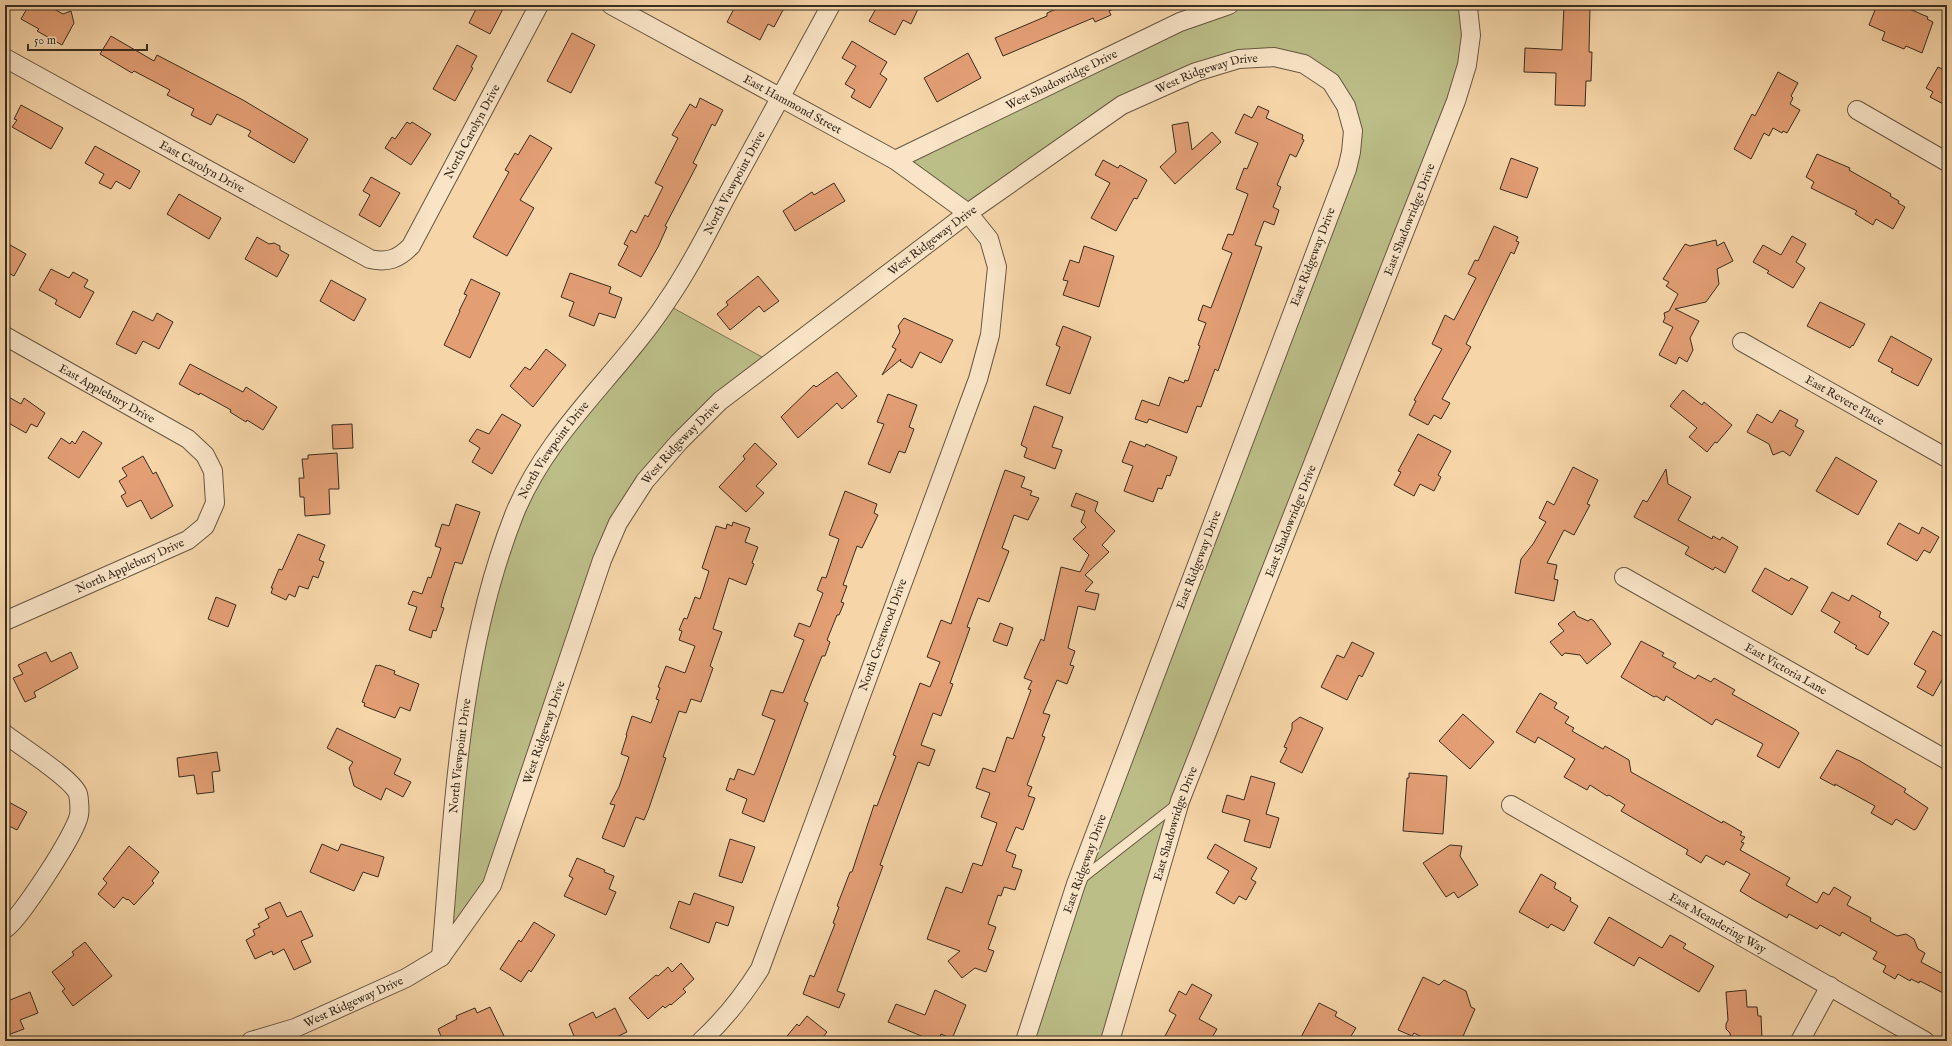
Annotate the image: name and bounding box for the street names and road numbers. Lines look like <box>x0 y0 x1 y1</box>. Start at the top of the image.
street label: West Shadowridge Drive <box>1003 46 1120 113</box>
street label: West Ridgeway Drive <box>1153 50 1259 97</box>
street label: East Hammond Street <box>741 71 845 137</box>
street label: North Carolyn Drive <box>441 81 503 181</box>
street label: North Viewpoint Drive <box>700 128 769 237</box>
street label: East Carolyn Drive <box>157 137 248 196</box>
street label: East Shadowridge Drive <box>1380 161 1438 278</box>
street label: West Ridgeway Drive <box>885 202 980 279</box>
street label: East Ridgeway Drive <box>1287 205 1339 308</box>
street label: East Applebury Drive <box>56 360 158 427</box>
street label: East Revere Place <box>1802 372 1887 429</box>
street label: North Viewpoint Drive <box>515 397 592 501</box>
street label: West Ridgeway Drive <box>638 398 723 487</box>
street label: East Shadowridge Drive <box>1262 462 1319 579</box>
street label: East Ridgeway Drive <box>1173 508 1225 611</box>
street label: North Applebury Drive <box>73 535 187 598</box>
street label: North Crestwood Drive <box>856 576 910 693</box>
street label: East Victoria Lane <box>1742 639 1830 698</box>
street label: West Ridgeway Drive <box>519 678 568 786</box>
street label: North Viewpoint Drive <box>445 697 474 814</box>
street label: East Shadowridge Drive <box>1150 764 1201 883</box>
street label: East Ridgeway Drive <box>1060 812 1110 916</box>
street label: East Meandering Way <box>1666 889 1769 957</box>
street label: West Ridgeway Drive <box>301 973 406 1031</box>

